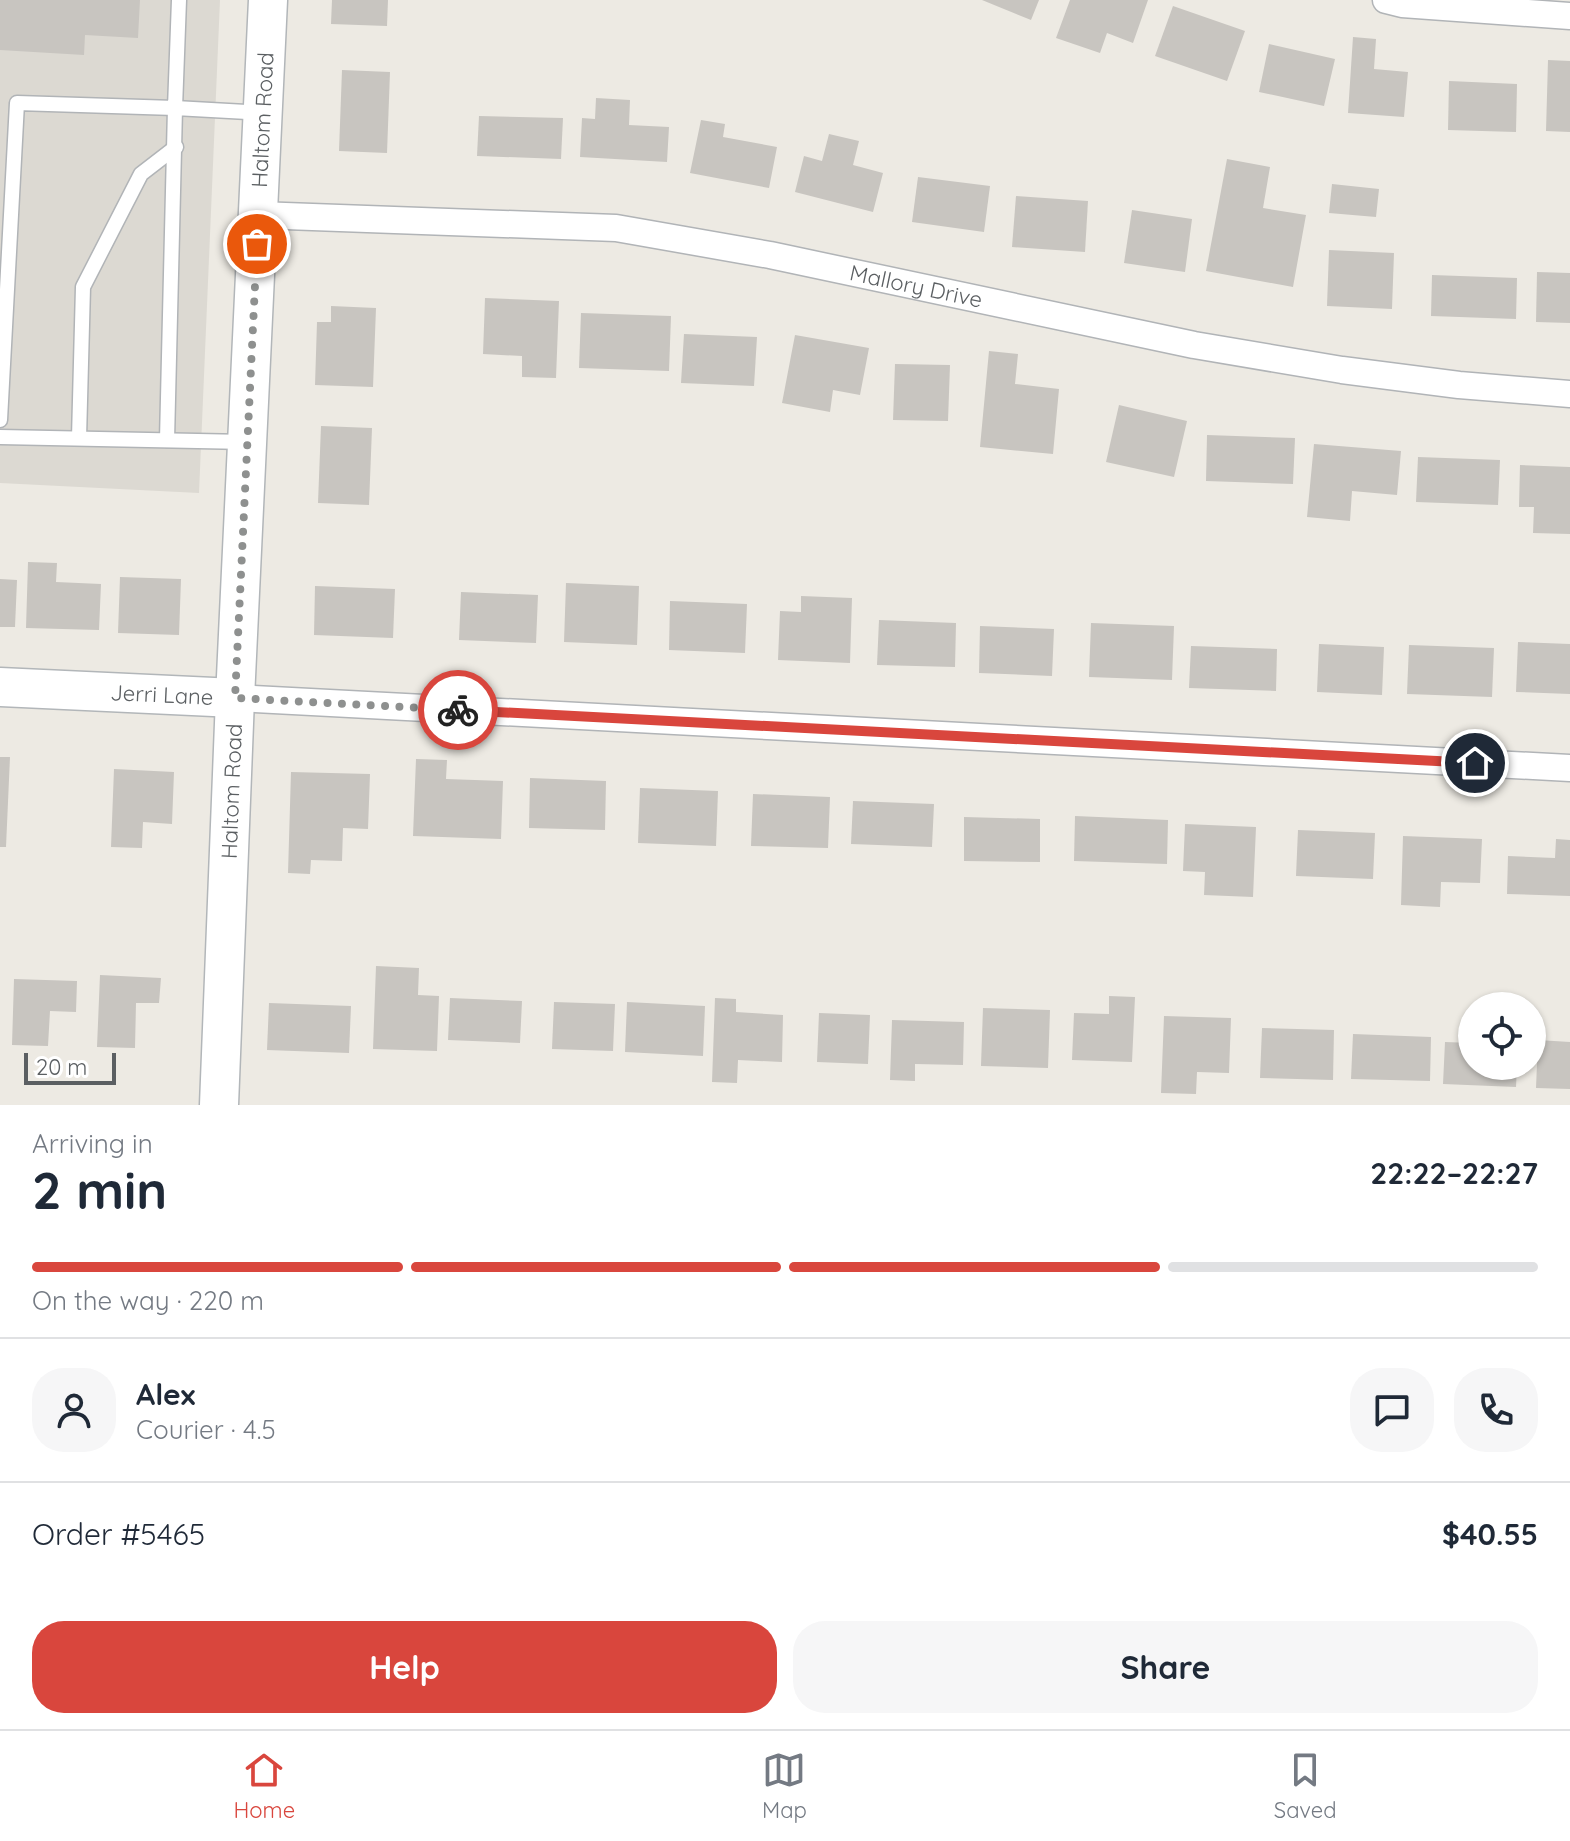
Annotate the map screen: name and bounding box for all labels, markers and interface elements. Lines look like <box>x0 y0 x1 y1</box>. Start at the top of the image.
street label: Haltom Road <box>245 52 280 188</box>
pin <box>223 210 291 278</box>
icon: bag <box>235 222 279 266</box>
street label: Mallory Drive <box>847 258 985 314</box>
courier <box>418 670 498 750</box>
street label: Jerri Lane <box>110 678 214 711</box>
icon: bike <box>436 688 480 732</box>
street label: Haltom Road <box>215 723 248 860</box>
pin <box>1441 729 1509 797</box>
icon: home <box>1453 741 1497 785</box>
map controls <box>1458 992 1546 1080</box>
button: locate <box>1458 992 1546 1080</box>
scale bar <box>24 1049 116 1085</box>
text: 20 m <box>36 1053 87 1081</box>
text: Arriving in <box>32 1127 153 1160</box>
text: 22:22–22:27 <box>1370 1154 1538 1192</box>
text: 2 min <box>32 1157 167 1222</box>
text: On the way · 220 m <box>32 1284 264 1317</box>
button: person <box>32 1368 116 1452</box>
button: chat <box>1350 1368 1434 1452</box>
button: phone <box>1454 1368 1538 1452</box>
text: Alex <box>136 1375 195 1413</box>
text: Courier · 4.5 <box>136 1413 276 1446</box>
text: Order #5465 <box>32 1515 205 1553</box>
text: $40.55 <box>1442 1515 1538 1553</box>
button: Help <box>32 1621 777 1713</box>
button: Share <box>793 1621 1538 1713</box>
tab: Home <box>233 1748 295 1824</box>
tab: Map <box>762 1748 807 1824</box>
tab: Saved <box>1274 1748 1337 1824</box>

